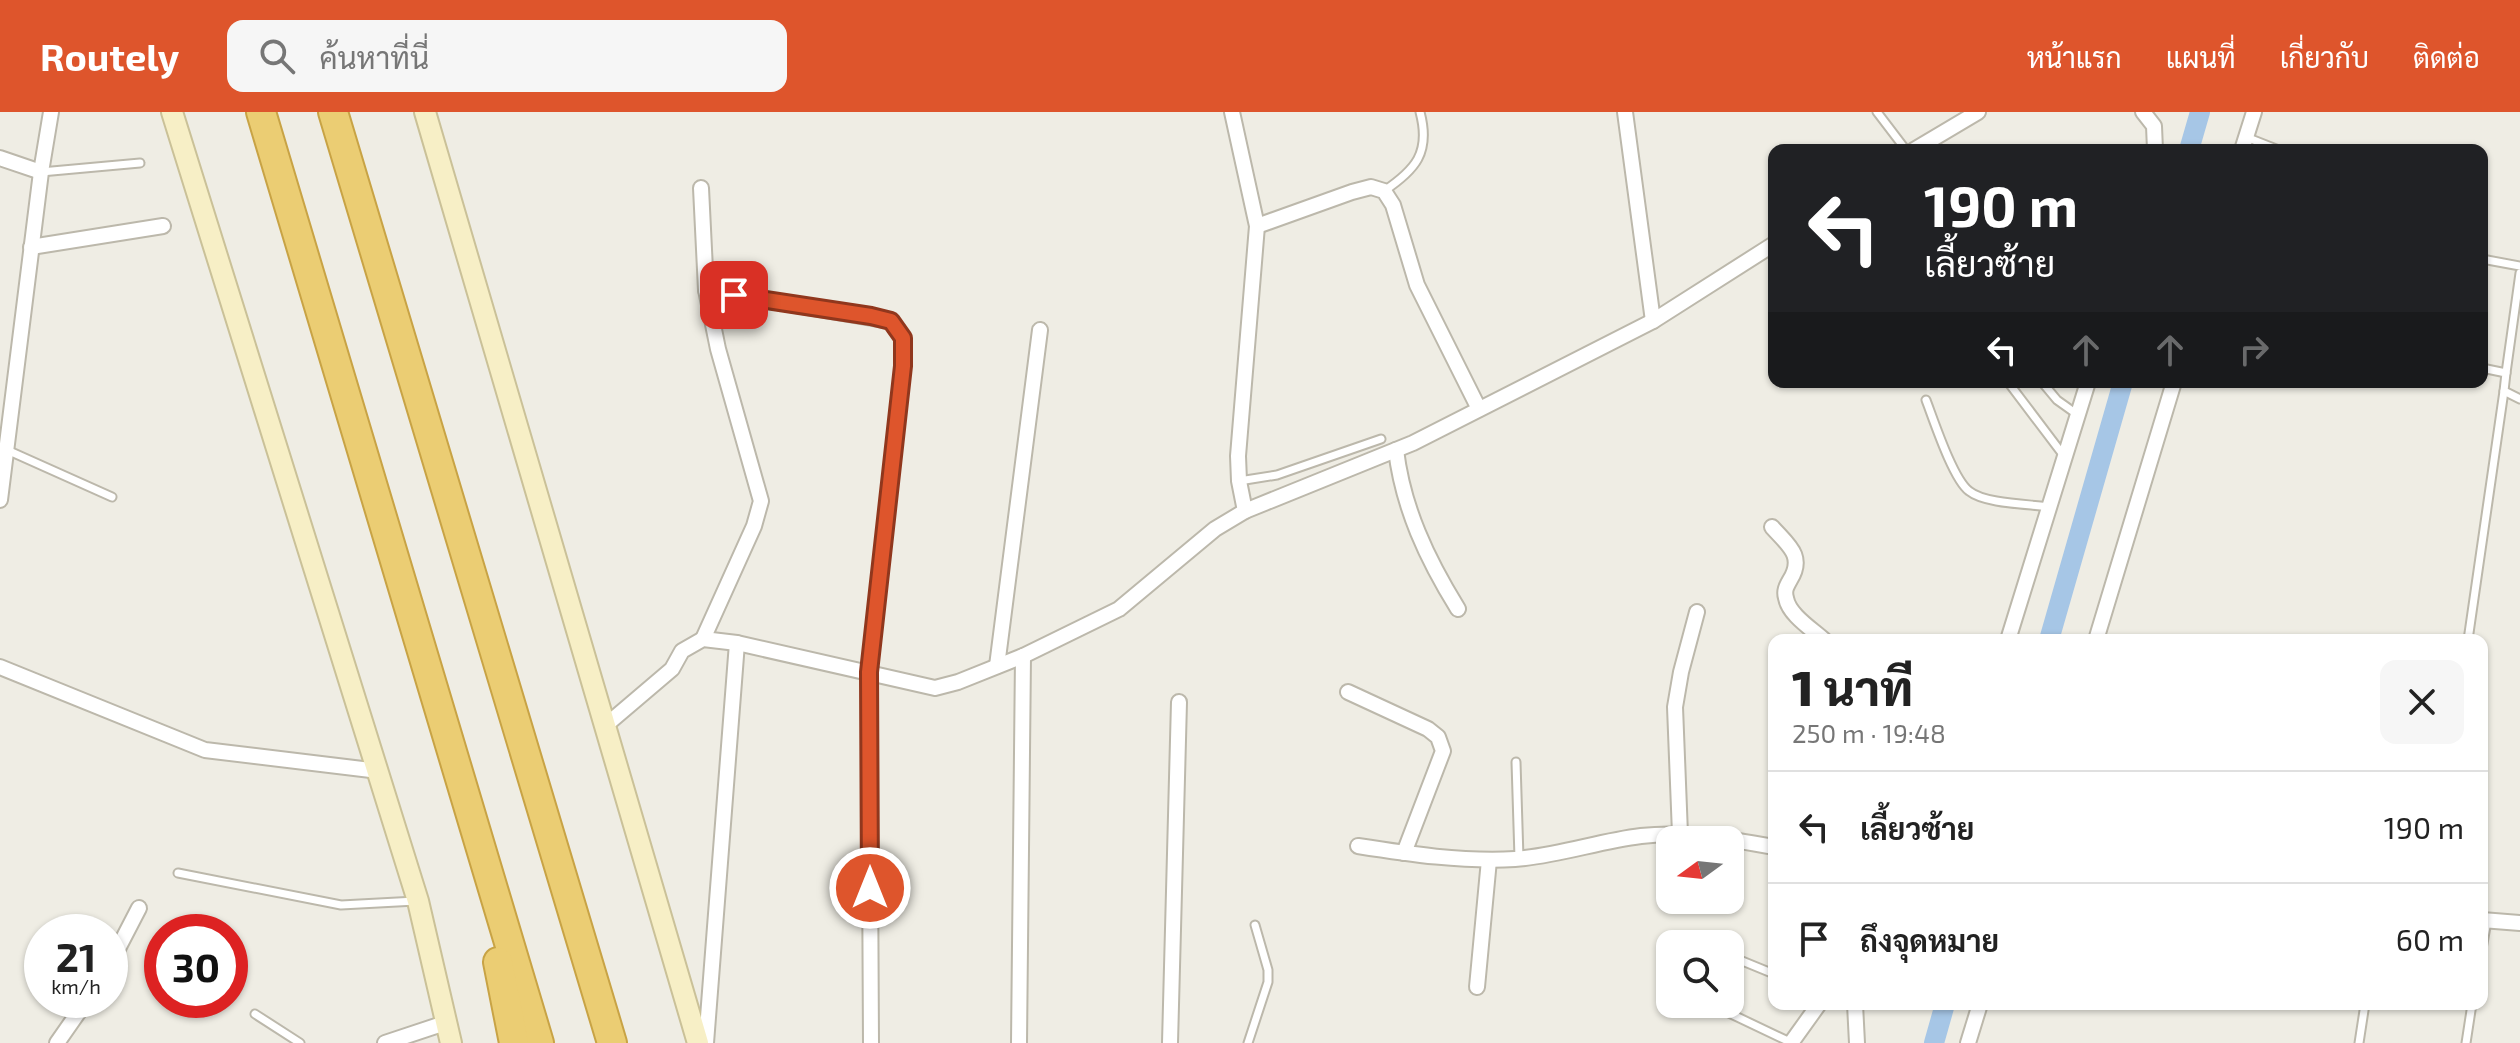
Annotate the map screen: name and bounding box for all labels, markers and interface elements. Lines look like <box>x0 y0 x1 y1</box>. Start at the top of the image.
search box <box>227 20 787 92</box>
text: Routely <box>40 33 179 79</box>
icon: search <box>255 34 299 78</box>
text: ค้นหาที่นี่ <box>319 39 429 75</box>
text: หน้าแรก <box>2027 40 2122 74</box>
text: แผนที่ <box>2166 40 2236 74</box>
text: เกี่ยวกับ <box>2280 40 2369 74</box>
text: ติดต่อ <box>2413 40 2480 74</box>
text: 190 m <box>1924 171 2078 238</box>
icon: left <box>1792 176 1896 280</box>
text: เลี้ยวซ้าย <box>1924 241 2055 284</box>
pin <box>700 261 768 329</box>
icon: arrive <box>712 273 756 317</box>
icon: left <box>1980 328 2024 372</box>
icon: ahead <box>2064 328 2108 372</box>
icon: ahead <box>2148 328 2192 372</box>
icon: right <box>2232 328 2276 372</box>
text: 1 นาที <box>1792 658 1913 716</box>
button: close <box>2380 660 2464 744</box>
text: 250 m · 19:48 <box>1792 717 1946 748</box>
icon: left <box>1792 805 1836 849</box>
text: 190 m <box>2384 809 2464 845</box>
text: เลี้ยวซ้าย <box>1860 810 1974 846</box>
north arrow <box>1656 826 1744 914</box>
map controls <box>1656 826 1744 1018</box>
position arrow <box>828 846 912 930</box>
speed limit sign: 30 <box>144 914 248 1018</box>
icon: arrive <box>1792 917 1836 961</box>
text: 60 m <box>2396 921 2464 957</box>
text: ถึงจุดหมาย <box>1860 922 1999 958</box>
button: search <box>1656 930 1744 1018</box>
text: 21 <box>56 932 96 980</box>
text: km/h <box>51 974 101 998</box>

